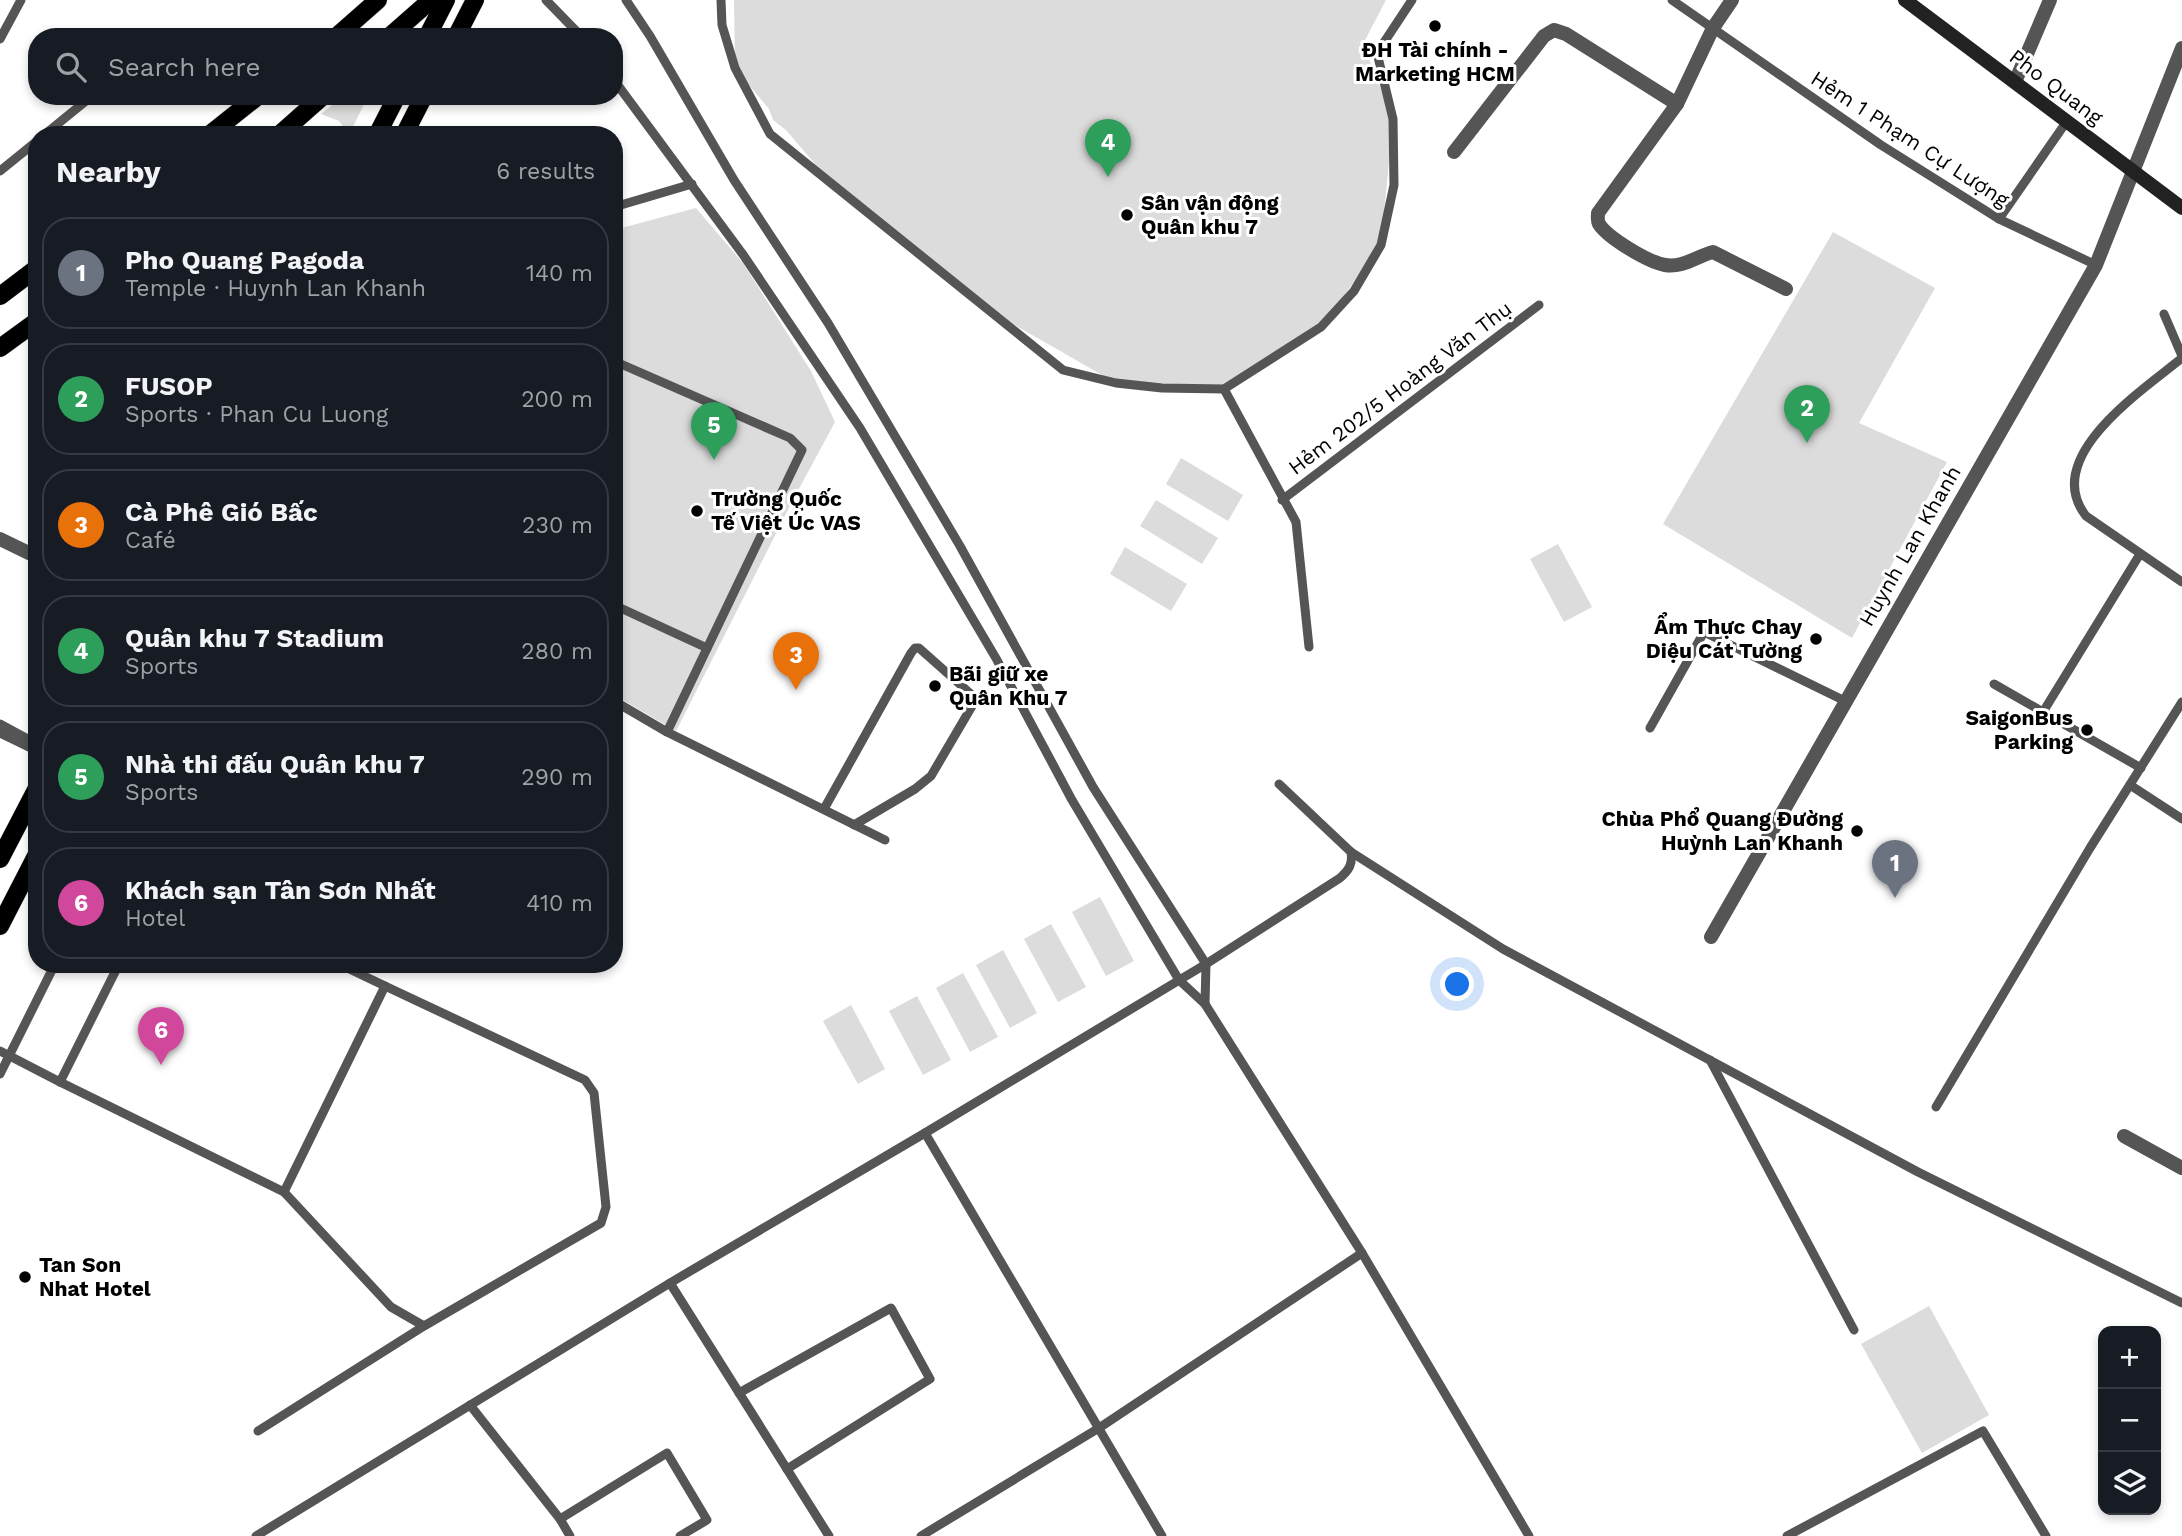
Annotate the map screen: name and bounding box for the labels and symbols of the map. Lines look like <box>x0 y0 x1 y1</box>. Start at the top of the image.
marker: ĐH Tài chính - Marketing HCM <box>1427 18 1443 34</box>
place label: ĐH Tài chính - Marketing HCM <box>1355 37 1515 86</box>
street label: Pho Quang <box>2005 43 2109 130</box>
street label: Hẻm 1 Phạm Cự Lượng <box>1807 65 2015 212</box>
pin: 4 <box>1085 119 1131 177</box>
place label: Sân vận động Quân khu 7 <box>1141 190 1279 239</box>
marker: Sân vận động Quân khu 7 <box>1119 207 1135 223</box>
street label: Hẻm 202/5 Hoàng Văn Thụ <box>1283 295 1516 480</box>
pin: 2 <box>1784 385 1830 443</box>
pin: 5 <box>691 402 737 460</box>
street label: Huynh Lan Khanh <box>1853 461 1966 631</box>
place label: Trường Quốc Tế Việt Úc VAS <box>711 486 861 535</box>
marker: Trường Quốc Tế Việt Úc VAS <box>689 503 705 519</box>
place label: Ẩm Thực Chay Diệu Cát Tường <box>1646 612 1802 663</box>
marker: Ẩm Thực Chay Diệu Cát Tường <box>1808 631 1824 647</box>
pin: 3 <box>773 632 819 690</box>
place label: Bãi giữ xe Quân Khu 7 <box>949 661 1068 710</box>
marker: Bãi giữ xe Quân Khu 7 <box>927 678 943 694</box>
place label: SaigonBus Parking <box>1965 705 2073 754</box>
marker: SaigonBus Parking <box>2079 722 2095 738</box>
place label: Chùa Phổ Quang Đường Huỳnh Lan Khanh <box>1601 806 1843 855</box>
marker: Chùa Phổ Quang Đường Huỳnh Lan Khanh <box>1849 823 1865 839</box>
pin: 1 <box>1872 840 1918 898</box>
your location <box>1440 967 1474 1001</box>
pin: 6 <box>138 1007 184 1065</box>
place label: Tan Son Nhat Hotel <box>39 1252 151 1301</box>
marker: Tan Son Nhat Hotel <box>17 1269 33 1285</box>

